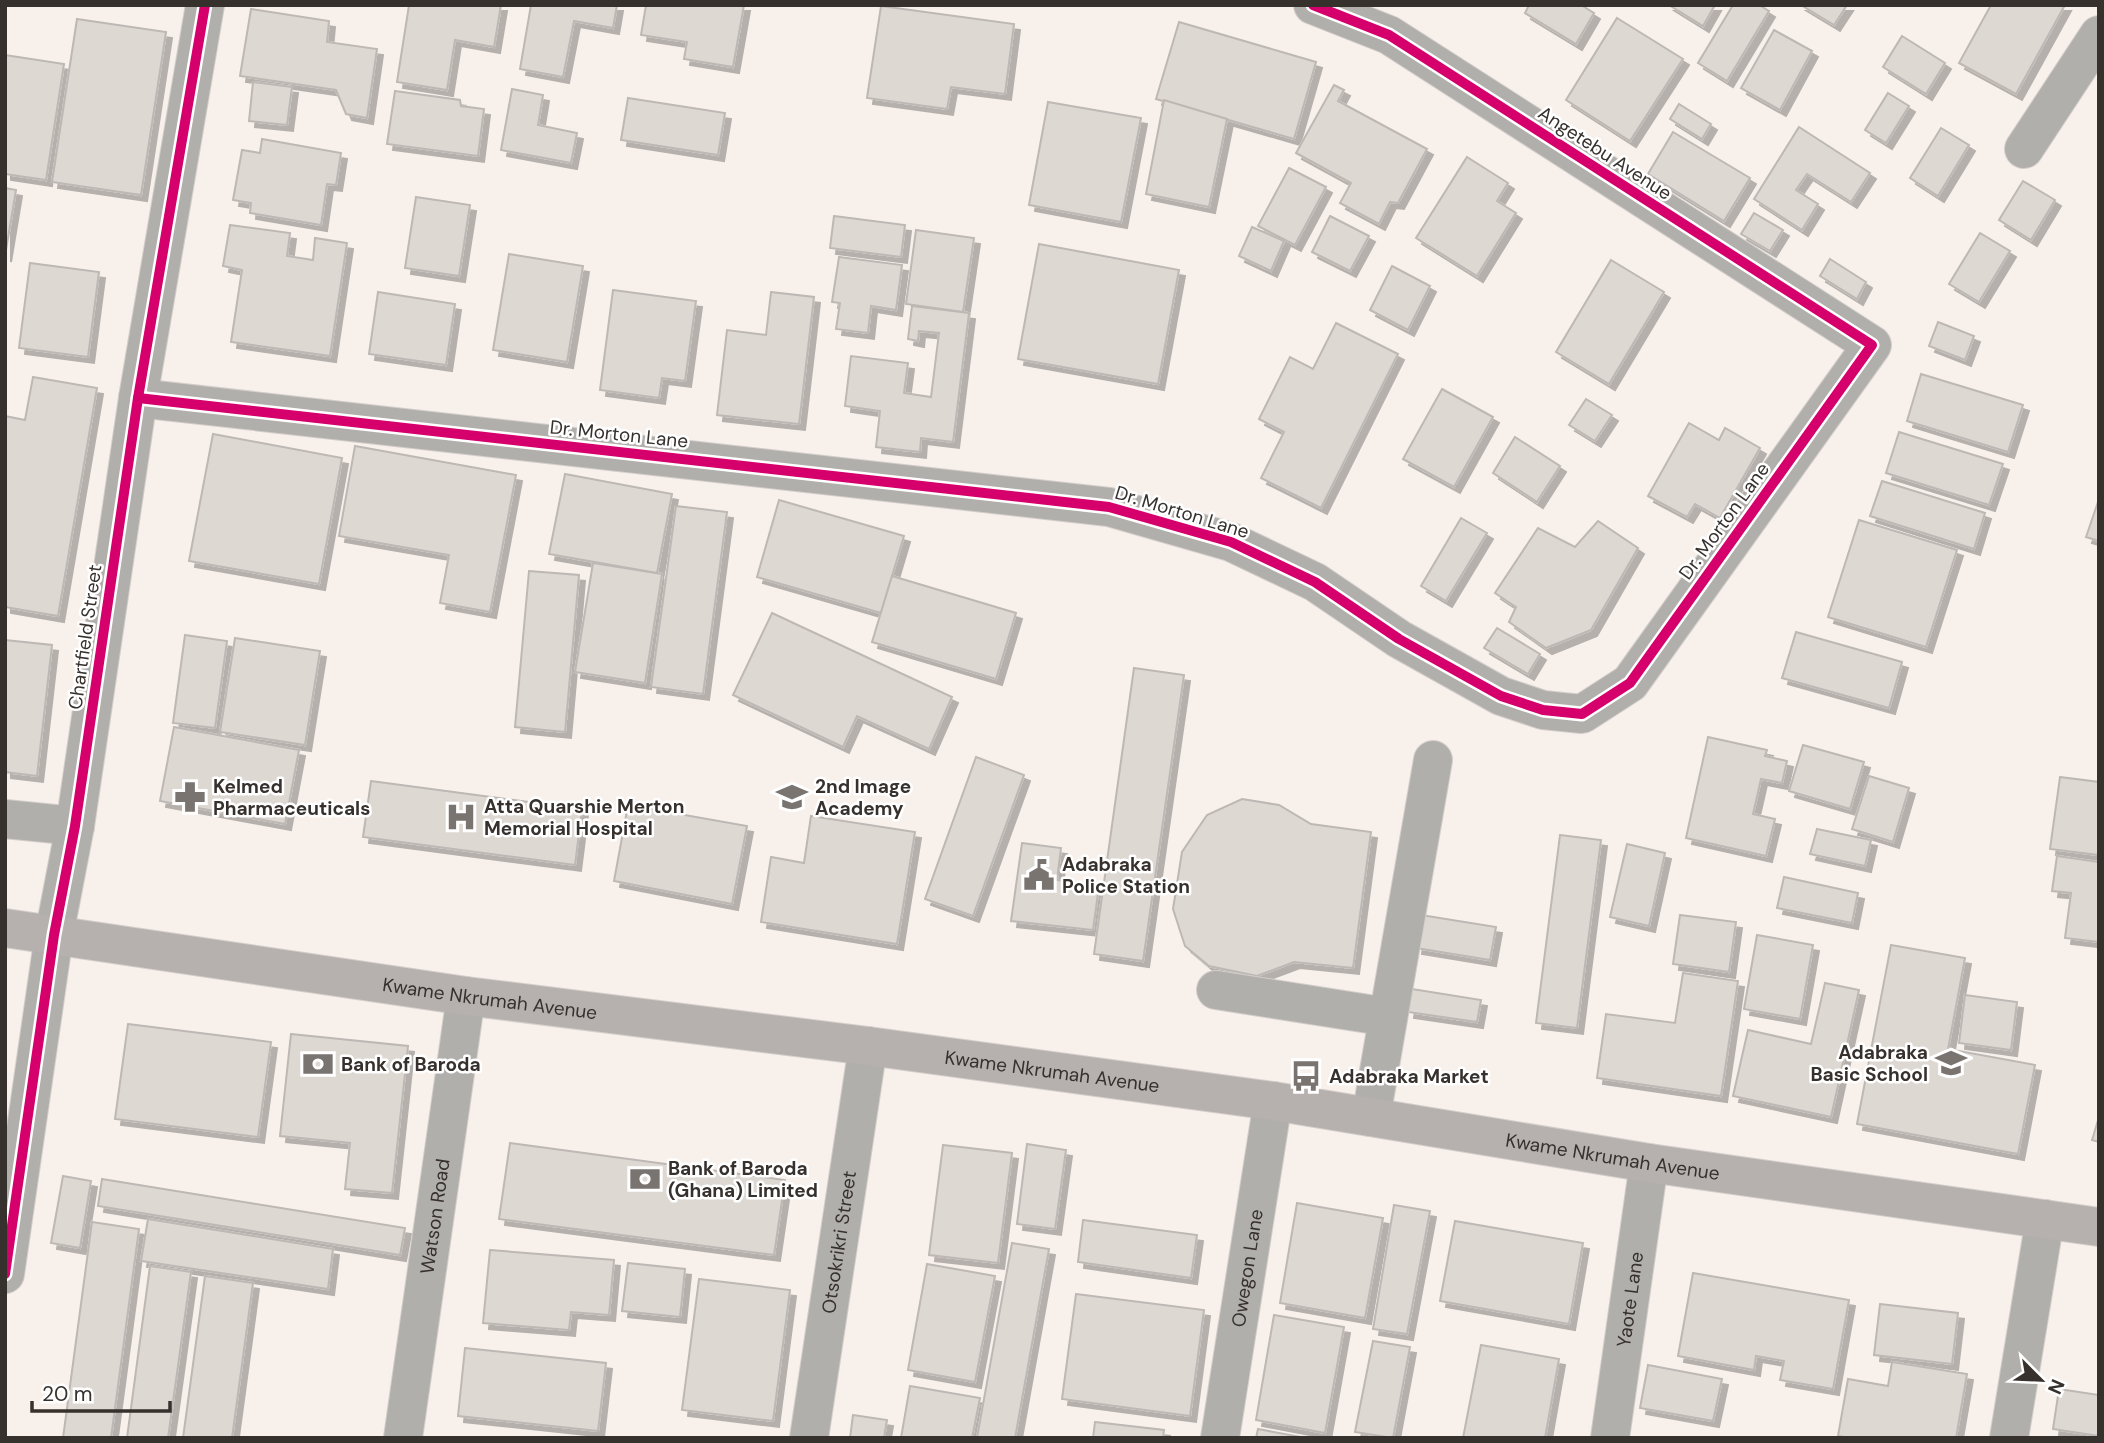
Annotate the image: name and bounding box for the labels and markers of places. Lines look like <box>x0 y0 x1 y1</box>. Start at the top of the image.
place label: Kelmed Pharmaceuticals <box>213 774 370 821</box>
place label: 2nd Image Academy <box>815 774 911 821</box>
pharmacy icon: Kelmed Pharmaceuticals <box>173 780 207 814</box>
school or university icon: 2nd Image Academy <box>775 780 809 814</box>
place label: Atta Quarshie Merton Memorial Hospital <box>484 794 684 841</box>
hospital icon: Atta Quarshie Merton Memorial Hospital <box>444 800 478 834</box>
place label: Adabraka Police Station <box>1062 852 1190 899</box>
public building icon: Adabraka Police Station <box>1022 858 1056 892</box>
place label: Adabraka Basic School <box>1810 1040 1928 1087</box>
school or university icon: Adabraka Basic School <box>1934 1046 1968 1080</box>
bank icon: Bank of Baroda <box>301 1047 335 1081</box>
place label: Bank of Baroda <box>341 1052 481 1077</box>
bus stop icon: Adabraka Market <box>1289 1059 1323 1093</box>
place label: Adabraka Market <box>1329 1064 1489 1089</box>
place label: Bank of Baroda (Ghana) Limited <box>668 1156 818 1203</box>
bank icon: Bank of Baroda (Ghana) Limited <box>628 1162 662 1196</box>

